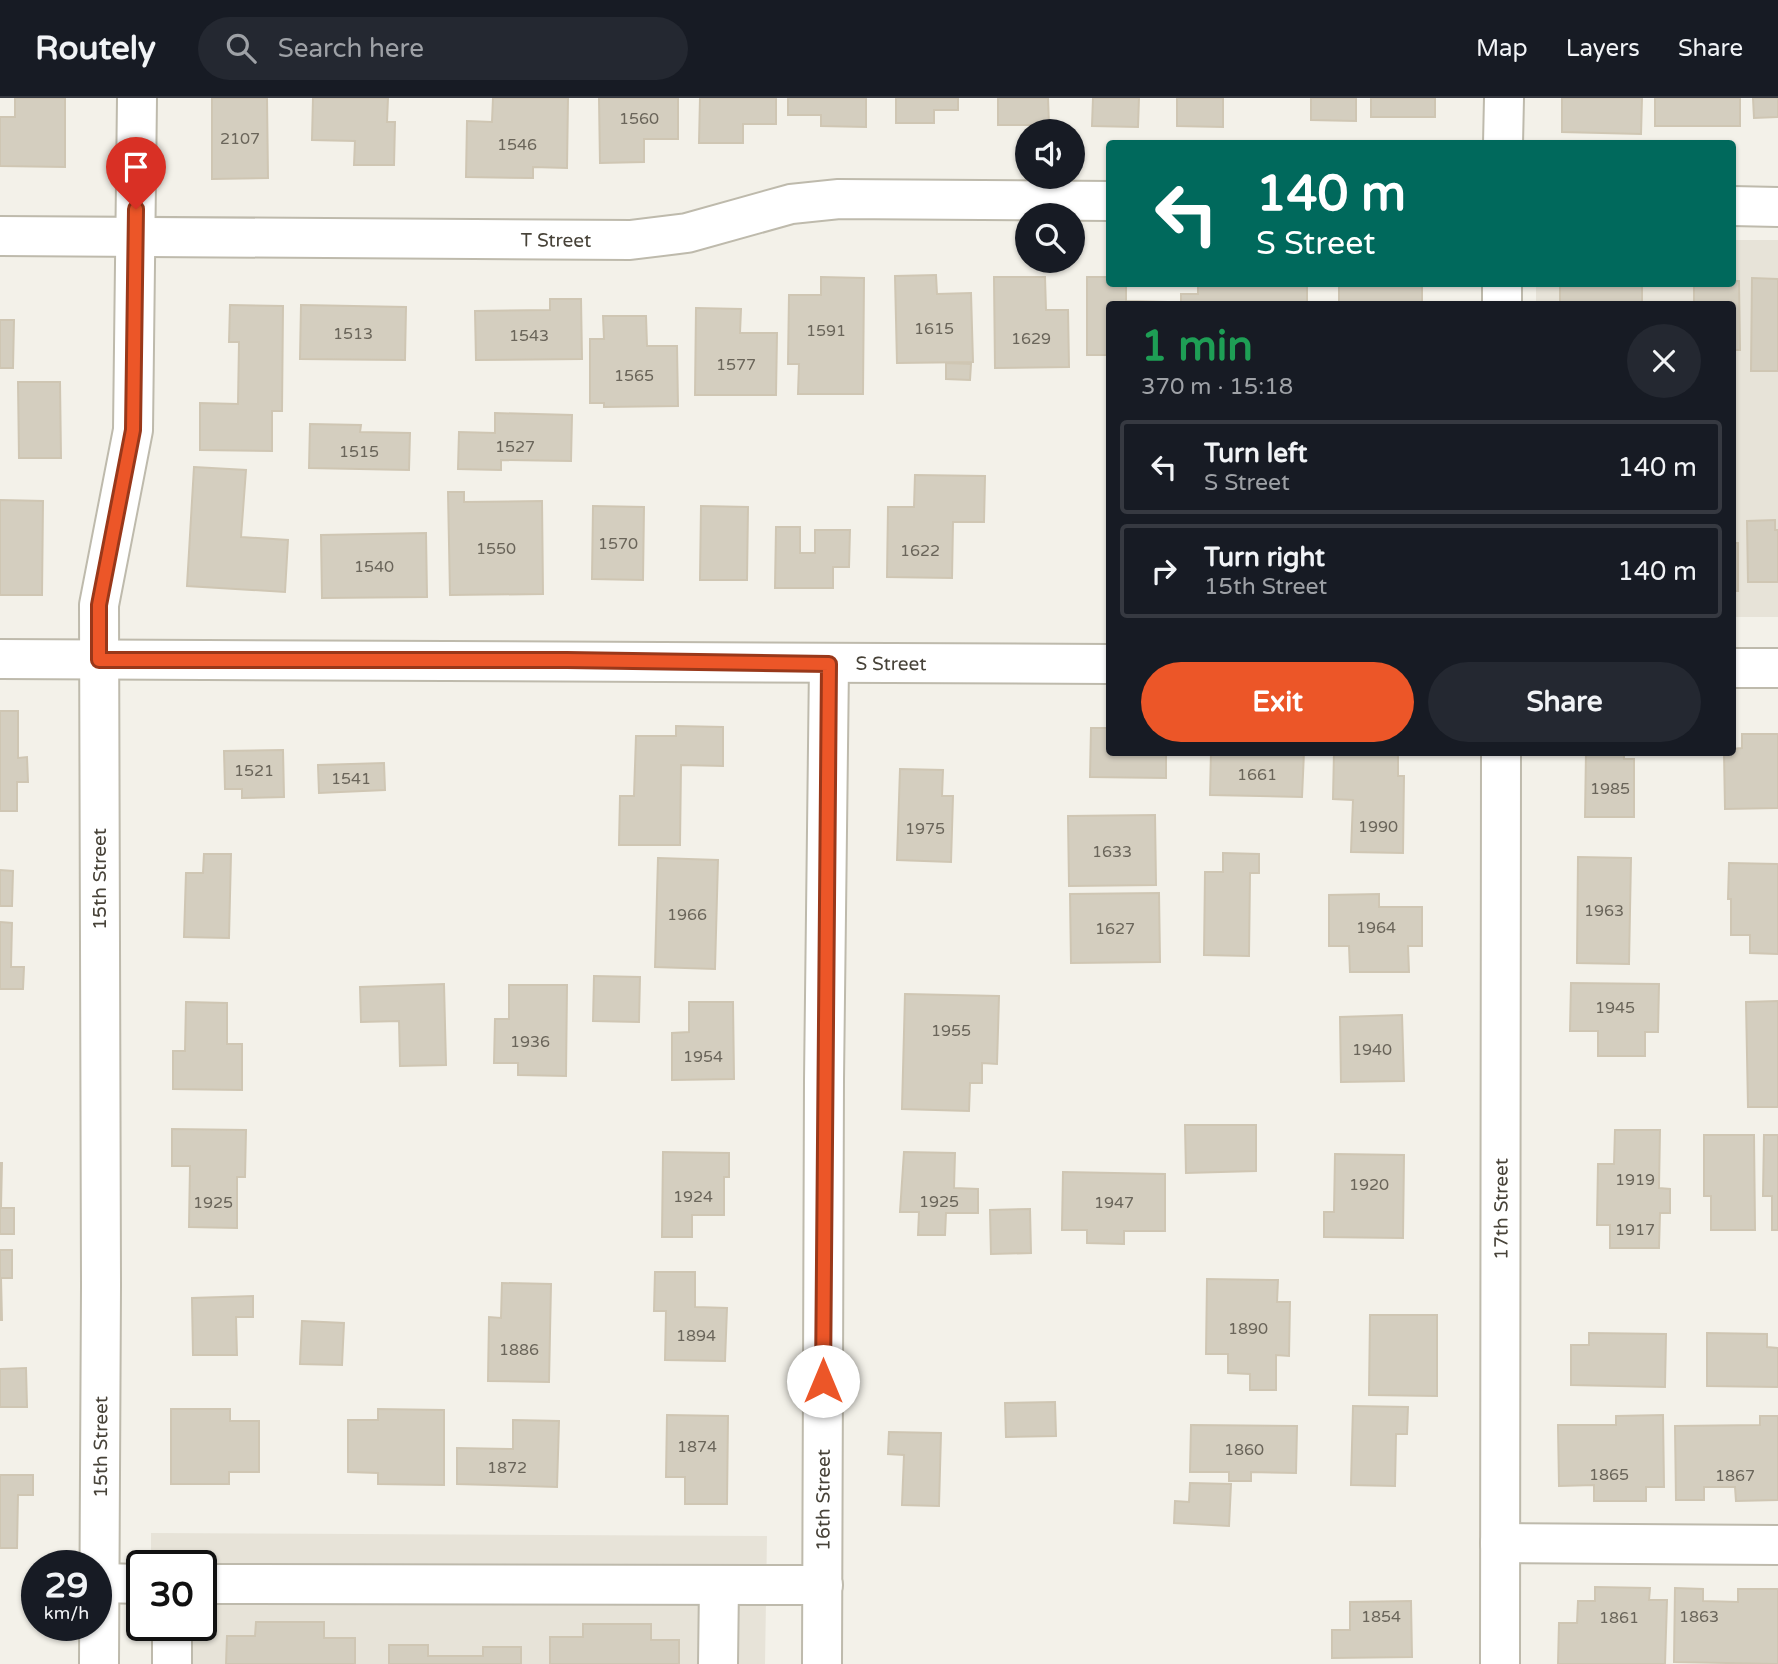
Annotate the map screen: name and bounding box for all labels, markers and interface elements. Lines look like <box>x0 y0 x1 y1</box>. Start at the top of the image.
search box <box>198 17 688 80</box>
text: Routely <box>35 29 156 68</box>
icon: search <box>222 29 260 67</box>
text: Search here <box>278 33 424 64</box>
text: Map <box>1476 34 1528 63</box>
text: Layers <box>1566 34 1640 63</box>
text: Share <box>1678 34 1743 63</box>
house number: 1560 <box>619 109 659 129</box>
map controls <box>1015 119 1085 273</box>
button: sound <box>1015 119 1085 189</box>
house number: 2107 <box>220 129 260 149</box>
house number: 1546 <box>497 135 537 155</box>
pin <box>106 137 166 209</box>
icon: arrive <box>117 148 155 186</box>
text: 140 m <box>1256 165 1406 224</box>
icon: left <box>1141 168 1232 259</box>
button: search <box>1015 203 1085 273</box>
text: S Street <box>1256 225 1376 263</box>
street label: T Street <box>520 229 591 252</box>
house number: 1615 <box>914 319 954 339</box>
house number: 1591 <box>806 321 846 341</box>
text: 1 min <box>1141 321 1253 372</box>
house number: 1513 <box>333 324 373 344</box>
button: close <box>1627 324 1701 398</box>
house number: 1543 <box>509 326 549 346</box>
house number: 1629 <box>1011 329 1051 349</box>
house number: 1577 <box>716 355 756 375</box>
house number: 1565 <box>614 366 654 386</box>
text: 370 m · 15:18 <box>1141 373 1293 401</box>
house number: 1527 <box>495 437 535 457</box>
text: Turn left <box>1204 438 1307 469</box>
house number: 1515 <box>339 442 379 462</box>
icon: left <box>1145 448 1183 486</box>
text: 140 m <box>1617 452 1697 483</box>
text: S Street <box>1204 469 1290 497</box>
house number: 1570 <box>598 534 638 554</box>
house number: 1550 <box>476 539 516 559</box>
house number: 1622 <box>900 541 940 561</box>
text: Turn right <box>1204 542 1325 573</box>
icon: right <box>1145 552 1183 590</box>
text: 140 m <box>1617 556 1697 587</box>
house number: 1540 <box>354 557 394 577</box>
text: 15th Street <box>1204 573 1327 601</box>
street label: S Street <box>855 653 927 675</box>
button: Exit <box>1141 662 1414 742</box>
button: Share <box>1428 662 1701 742</box>
house number: 1521 <box>234 761 274 781</box>
house number: 1661 <box>1237 765 1277 785</box>
house number: 1541 <box>331 769 371 789</box>
house number: 1985 <box>1590 779 1630 799</box>
house number: 1990 <box>1358 817 1398 837</box>
house number: 1975 <box>905 819 945 839</box>
street label: 15th Street <box>89 828 111 930</box>
house number: 1633 <box>1092 842 1132 862</box>
house number: 1963 <box>1584 901 1624 921</box>
house number: 1966 <box>667 905 707 925</box>
house number: 1964 <box>1356 918 1396 938</box>
house number: 1627 <box>1095 919 1135 939</box>
house number: 1945 <box>1595 998 1635 1018</box>
house number: 1955 <box>931 1021 971 1041</box>
house number: 1936 <box>510 1032 550 1052</box>
house number: 1940 <box>1352 1040 1392 1060</box>
house number: 1954 <box>683 1047 723 1067</box>
street label: 17th Street <box>1490 1158 1513 1260</box>
house number: 1919 <box>1615 1170 1655 1190</box>
house number: 1920 <box>1349 1175 1389 1195</box>
house number: 1924 <box>673 1187 713 1207</box>
house number: 1925 <box>919 1192 959 1212</box>
house number: 1925 <box>193 1193 233 1213</box>
house number: 1947 <box>1094 1193 1134 1213</box>
house number: 1917 <box>1615 1220 1655 1240</box>
house number: 1890 <box>1228 1319 1268 1339</box>
house number: 1894 <box>676 1326 716 1346</box>
house number: 1886 <box>499 1340 539 1360</box>
position arrow <box>786 1344 860 1418</box>
street label: 15th Street <box>90 1396 112 1498</box>
house number: 1874 <box>677 1437 717 1457</box>
house number: 1860 <box>1224 1440 1264 1460</box>
street label: 16th Street <box>812 1449 835 1551</box>
house number: 1872 <box>487 1458 527 1478</box>
house number: 1865 <box>1589 1465 1629 1485</box>
house number: 1867 <box>1715 1466 1755 1486</box>
speed limit sign: 30 <box>126 1550 217 1641</box>
text: 29 <box>45 1565 88 1607</box>
text: km/h <box>44 1602 89 1624</box>
house number: 1854 <box>1361 1607 1401 1627</box>
house number: 1863 <box>1679 1607 1719 1627</box>
house number: 1861 <box>1599 1608 1639 1628</box>

